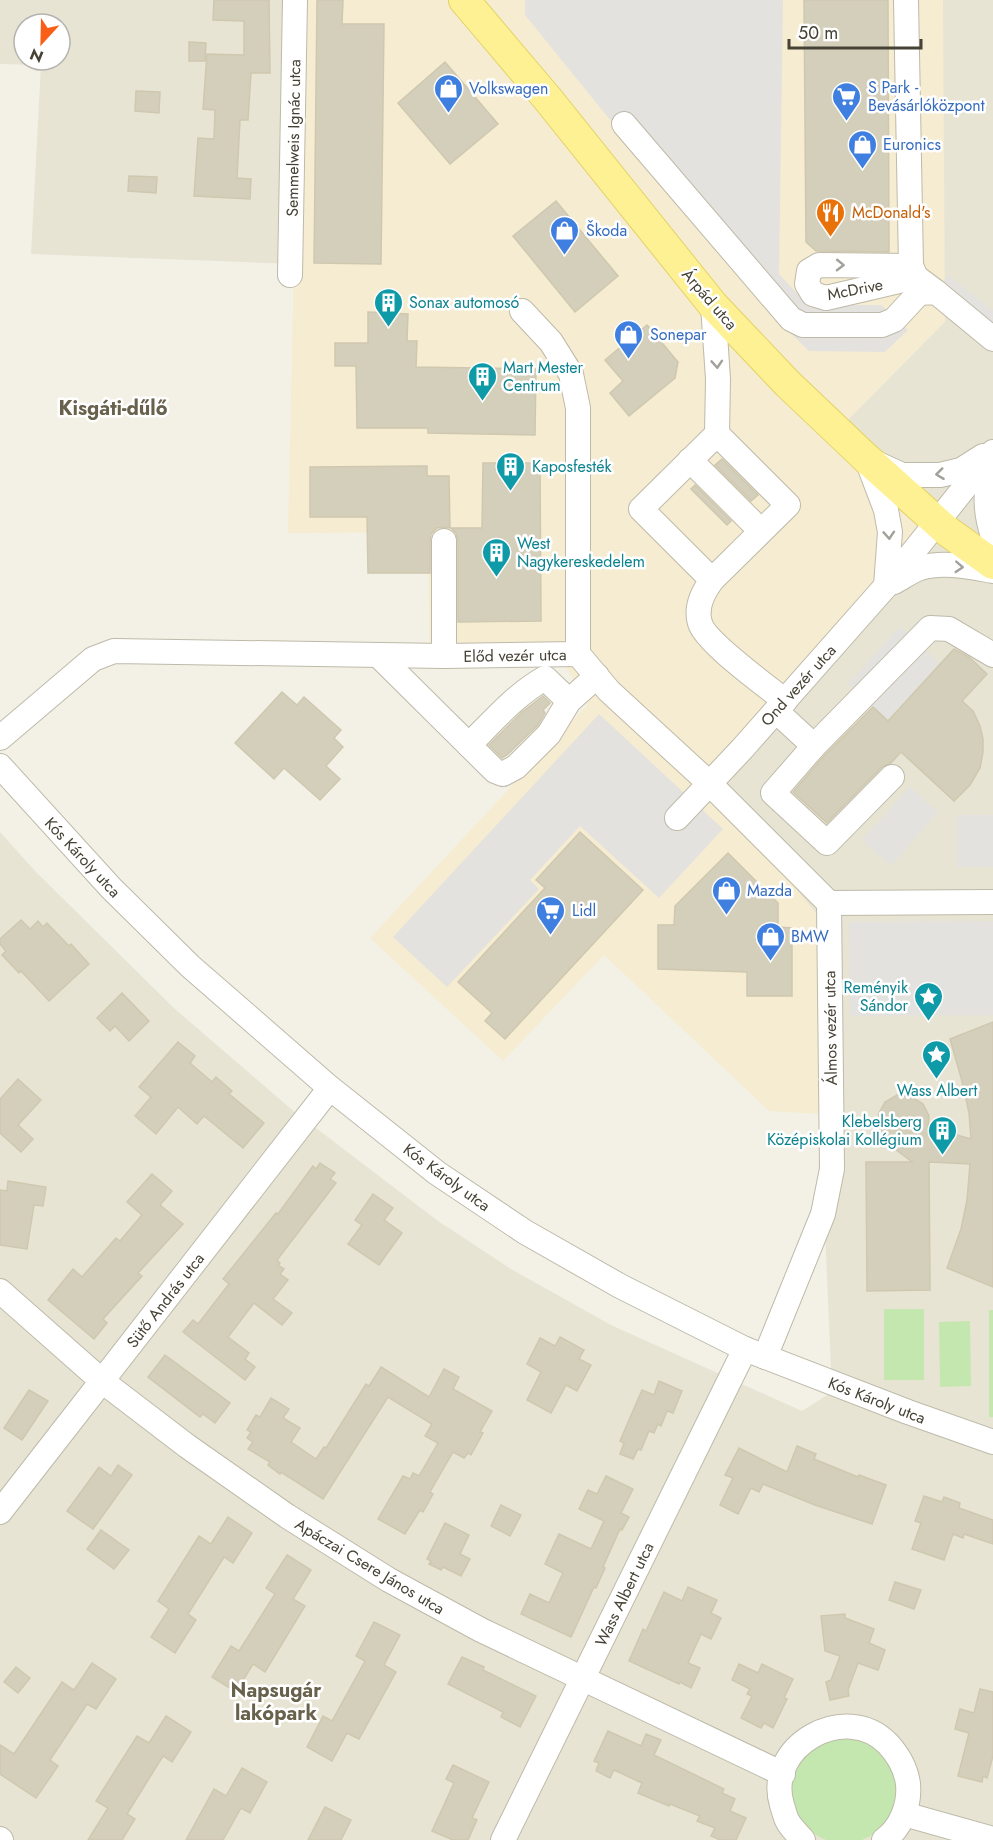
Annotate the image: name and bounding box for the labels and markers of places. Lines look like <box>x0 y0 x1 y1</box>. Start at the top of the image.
shop icon: Volkswagen <box>432 72 464 114</box>
place label: S Park - Bevásárlóközpont <box>868 76 985 117</box>
place label: Volkswagen <box>469 77 548 100</box>
supermarket icon: S Park - Bevásárlóközpont <box>831 80 863 122</box>
shop icon: Euronics <box>846 128 878 170</box>
place label: Euronics <box>883 133 941 156</box>
restaurant icon: McDonald's <box>815 196 847 238</box>
place label: McDonald's <box>852 201 931 224</box>
shop icon: Škoda <box>549 214 581 256</box>
place label: Škoda <box>586 219 627 242</box>
building icon: Sonax automosó <box>372 286 404 328</box>
place label: Sonax automosó <box>409 291 519 314</box>
shop icon: Sonepar <box>613 318 645 360</box>
place label: Sonepar <box>650 323 707 346</box>
place label: Mart Mester Centrum <box>503 356 584 397</box>
building icon: Mart Mester Centrum <box>466 360 498 402</box>
building icon: Kaposfesték <box>495 450 527 492</box>
place label: Kaposfesték <box>532 455 612 478</box>
place label: West Nagykereskedelem <box>517 532 645 573</box>
building icon: West Nagykereskedelem <box>480 536 512 578</box>
shop icon: Mazda <box>710 874 742 916</box>
place label: Mazda <box>747 879 792 902</box>
supermarket icon: Lidl <box>535 894 567 936</box>
place label: Lidl <box>572 899 596 922</box>
shop icon: BMW <box>754 920 786 962</box>
place label: BMW <box>791 925 829 948</box>
place label: Reményik Sándor <box>844 976 909 1017</box>
place icon: Reményik Sándor <box>913 980 945 1022</box>
place icon: Wass Albert <box>921 1038 953 1080</box>
place label: Wass Albert <box>897 1079 977 1102</box>
place label: Klebelsberg Középiskolai Kollégium <box>767 1110 922 1151</box>
building icon: Klebelsberg Középiskolai Kollégium <box>927 1114 959 1156</box>

